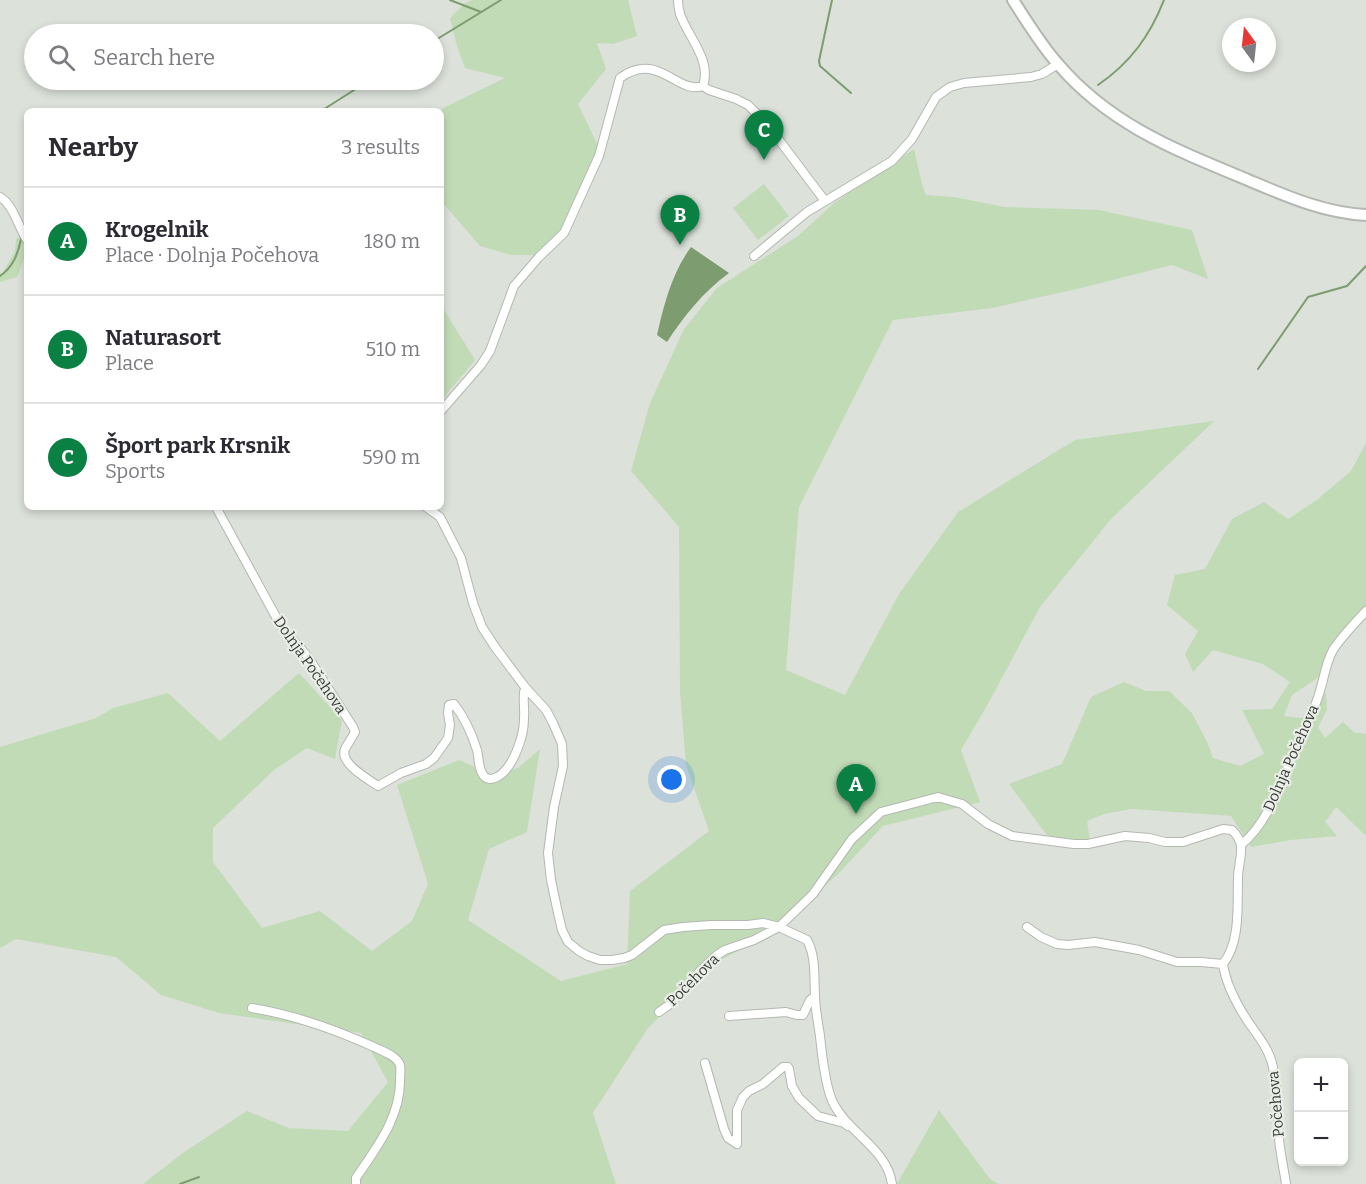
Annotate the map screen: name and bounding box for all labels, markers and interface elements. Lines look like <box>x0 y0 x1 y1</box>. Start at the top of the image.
north arrow <box>1222 18 1276 72</box>
search box <box>24 24 444 90</box>
icon: search <box>45 41 78 74</box>
text: Search here <box>93 44 215 71</box>
pin: C <box>744 110 783 160</box>
text: Nearby <box>48 132 138 163</box>
text: 3 results <box>341 135 420 159</box>
pin: B <box>660 196 700 245</box>
text: Krogelnik <box>105 216 209 243</box>
text: A <box>60 229 75 253</box>
text: 180 m <box>364 229 420 253</box>
text: Place · Dolnja Počehova <box>105 243 319 267</box>
text: Naturasort <box>105 324 221 351</box>
text: B <box>61 337 74 361</box>
text: 510 m <box>366 337 420 361</box>
text: Place <box>105 351 154 375</box>
text: Šport park Krsnik <box>105 432 290 459</box>
text: C <box>61 445 74 469</box>
text: 590 m <box>362 445 420 469</box>
text: Sports <box>105 459 165 483</box>
street label: Dolnja Počehova <box>270 613 350 717</box>
street label: Dolnja Počehova <box>1259 702 1323 814</box>
pin: A <box>836 764 876 814</box>
your location <box>657 765 686 794</box>
street label: Počehova <box>663 950 723 1010</box>
map controls <box>1294 1058 1348 1166</box>
button: + <box>1294 1058 1348 1112</box>
street label: Počehova <box>1264 1070 1288 1138</box>
button: − <box>1294 1112 1348 1166</box>

